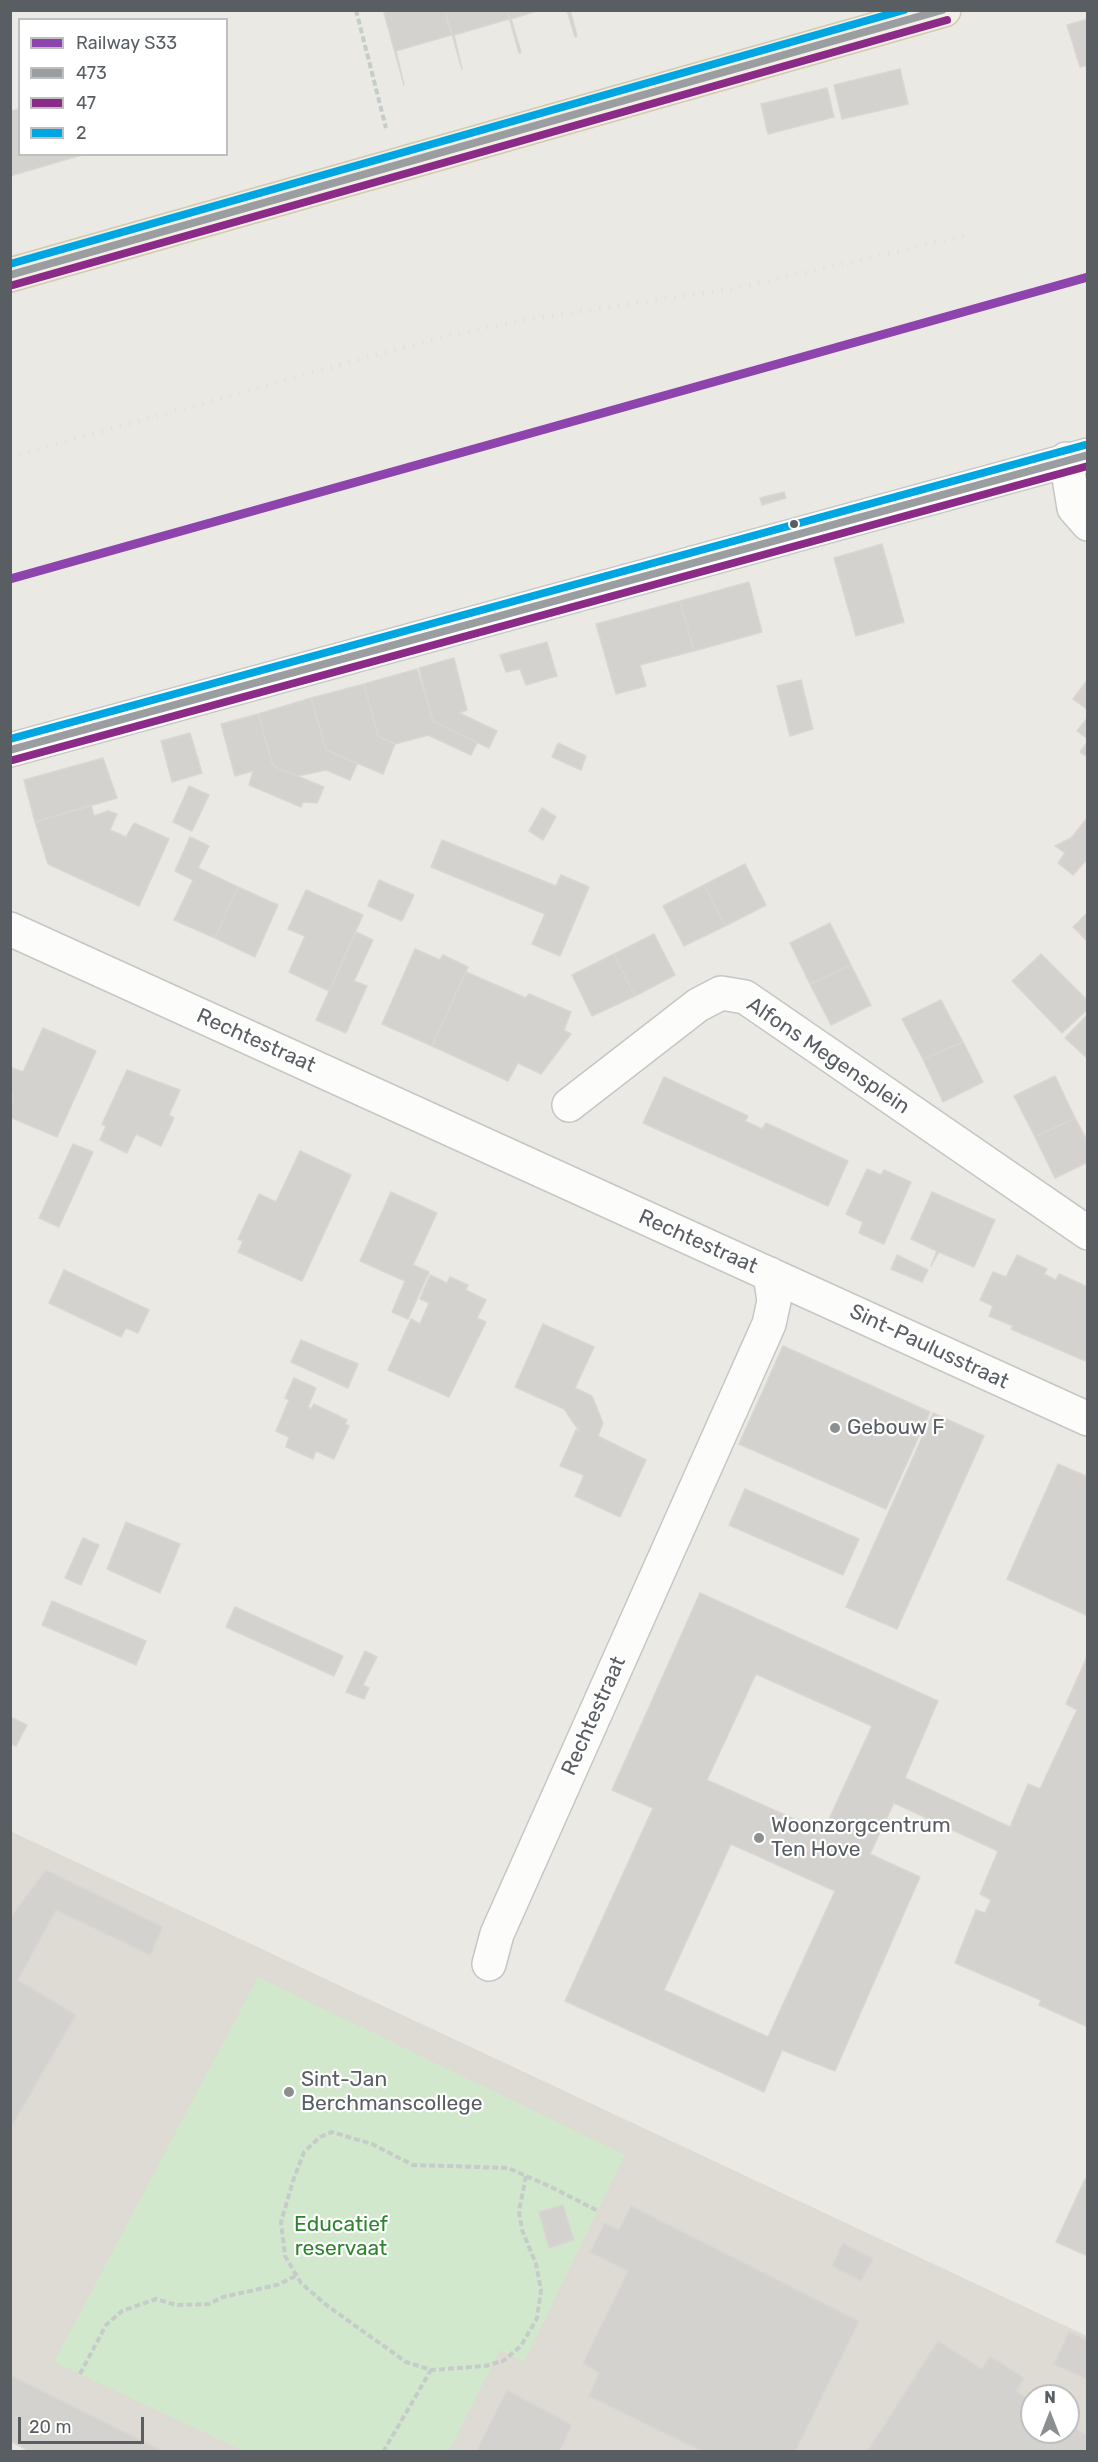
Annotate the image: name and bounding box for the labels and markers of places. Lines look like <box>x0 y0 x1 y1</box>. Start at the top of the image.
unlabelled marker <box>788 518 800 530</box>
place label: Gebouw F <box>847 1415 945 1441</box>
marker: Gebouw F <box>828 1421 842 1435</box>
place label: Woonzorgcentrum Ten Hove <box>771 1813 951 1863</box>
marker: Woonzorgcentrum Ten Hove <box>752 1831 766 1845</box>
place label: Sint-Jan Berchmanscollege <box>301 2067 483 2117</box>
marker: Sint-Jan Berchmanscollege <box>282 2085 296 2099</box>

